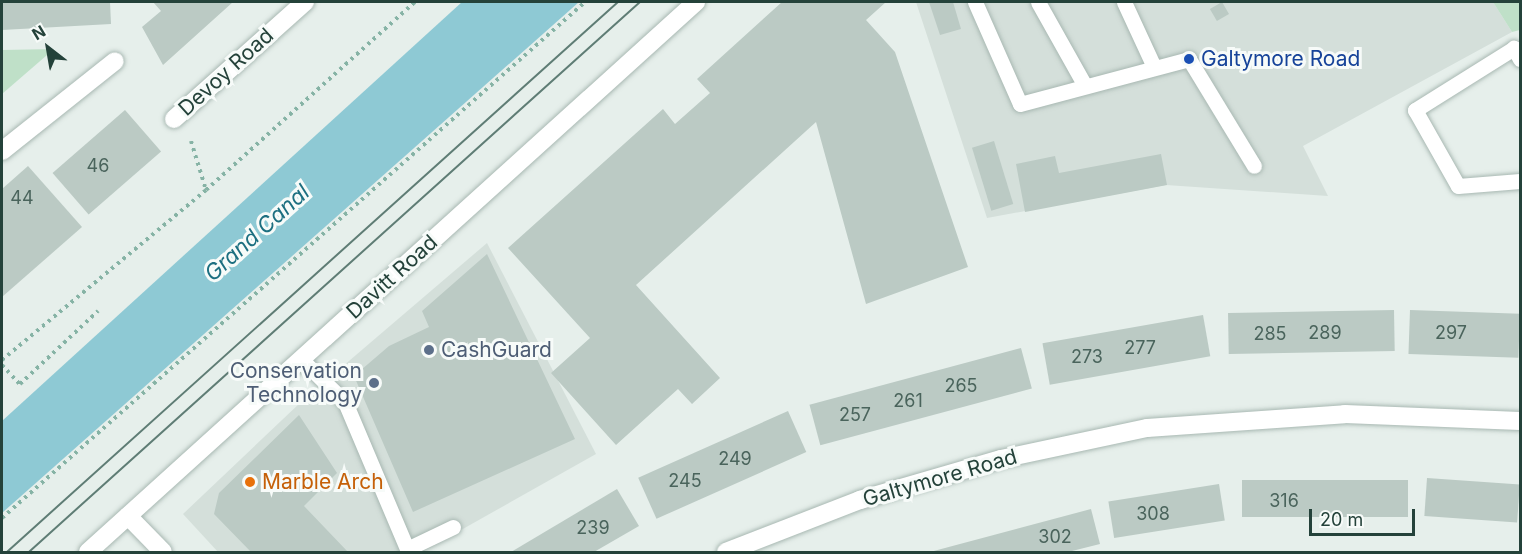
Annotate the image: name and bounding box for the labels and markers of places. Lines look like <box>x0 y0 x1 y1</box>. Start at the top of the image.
place label: Galtymore Road <box>1201 46 1360 72</box>
marker: Galtymore Road <box>1182 52 1196 66</box>
place label: CashGuard <box>441 337 552 363</box>
marker: CashGuard <box>422 343 436 357</box>
place label: Conservation Technology <box>230 358 362 408</box>
marker: Conservation Technology <box>367 376 381 390</box>
place label: Marble Arch <box>262 469 384 495</box>
marker: Marble Arch <box>243 475 257 489</box>

